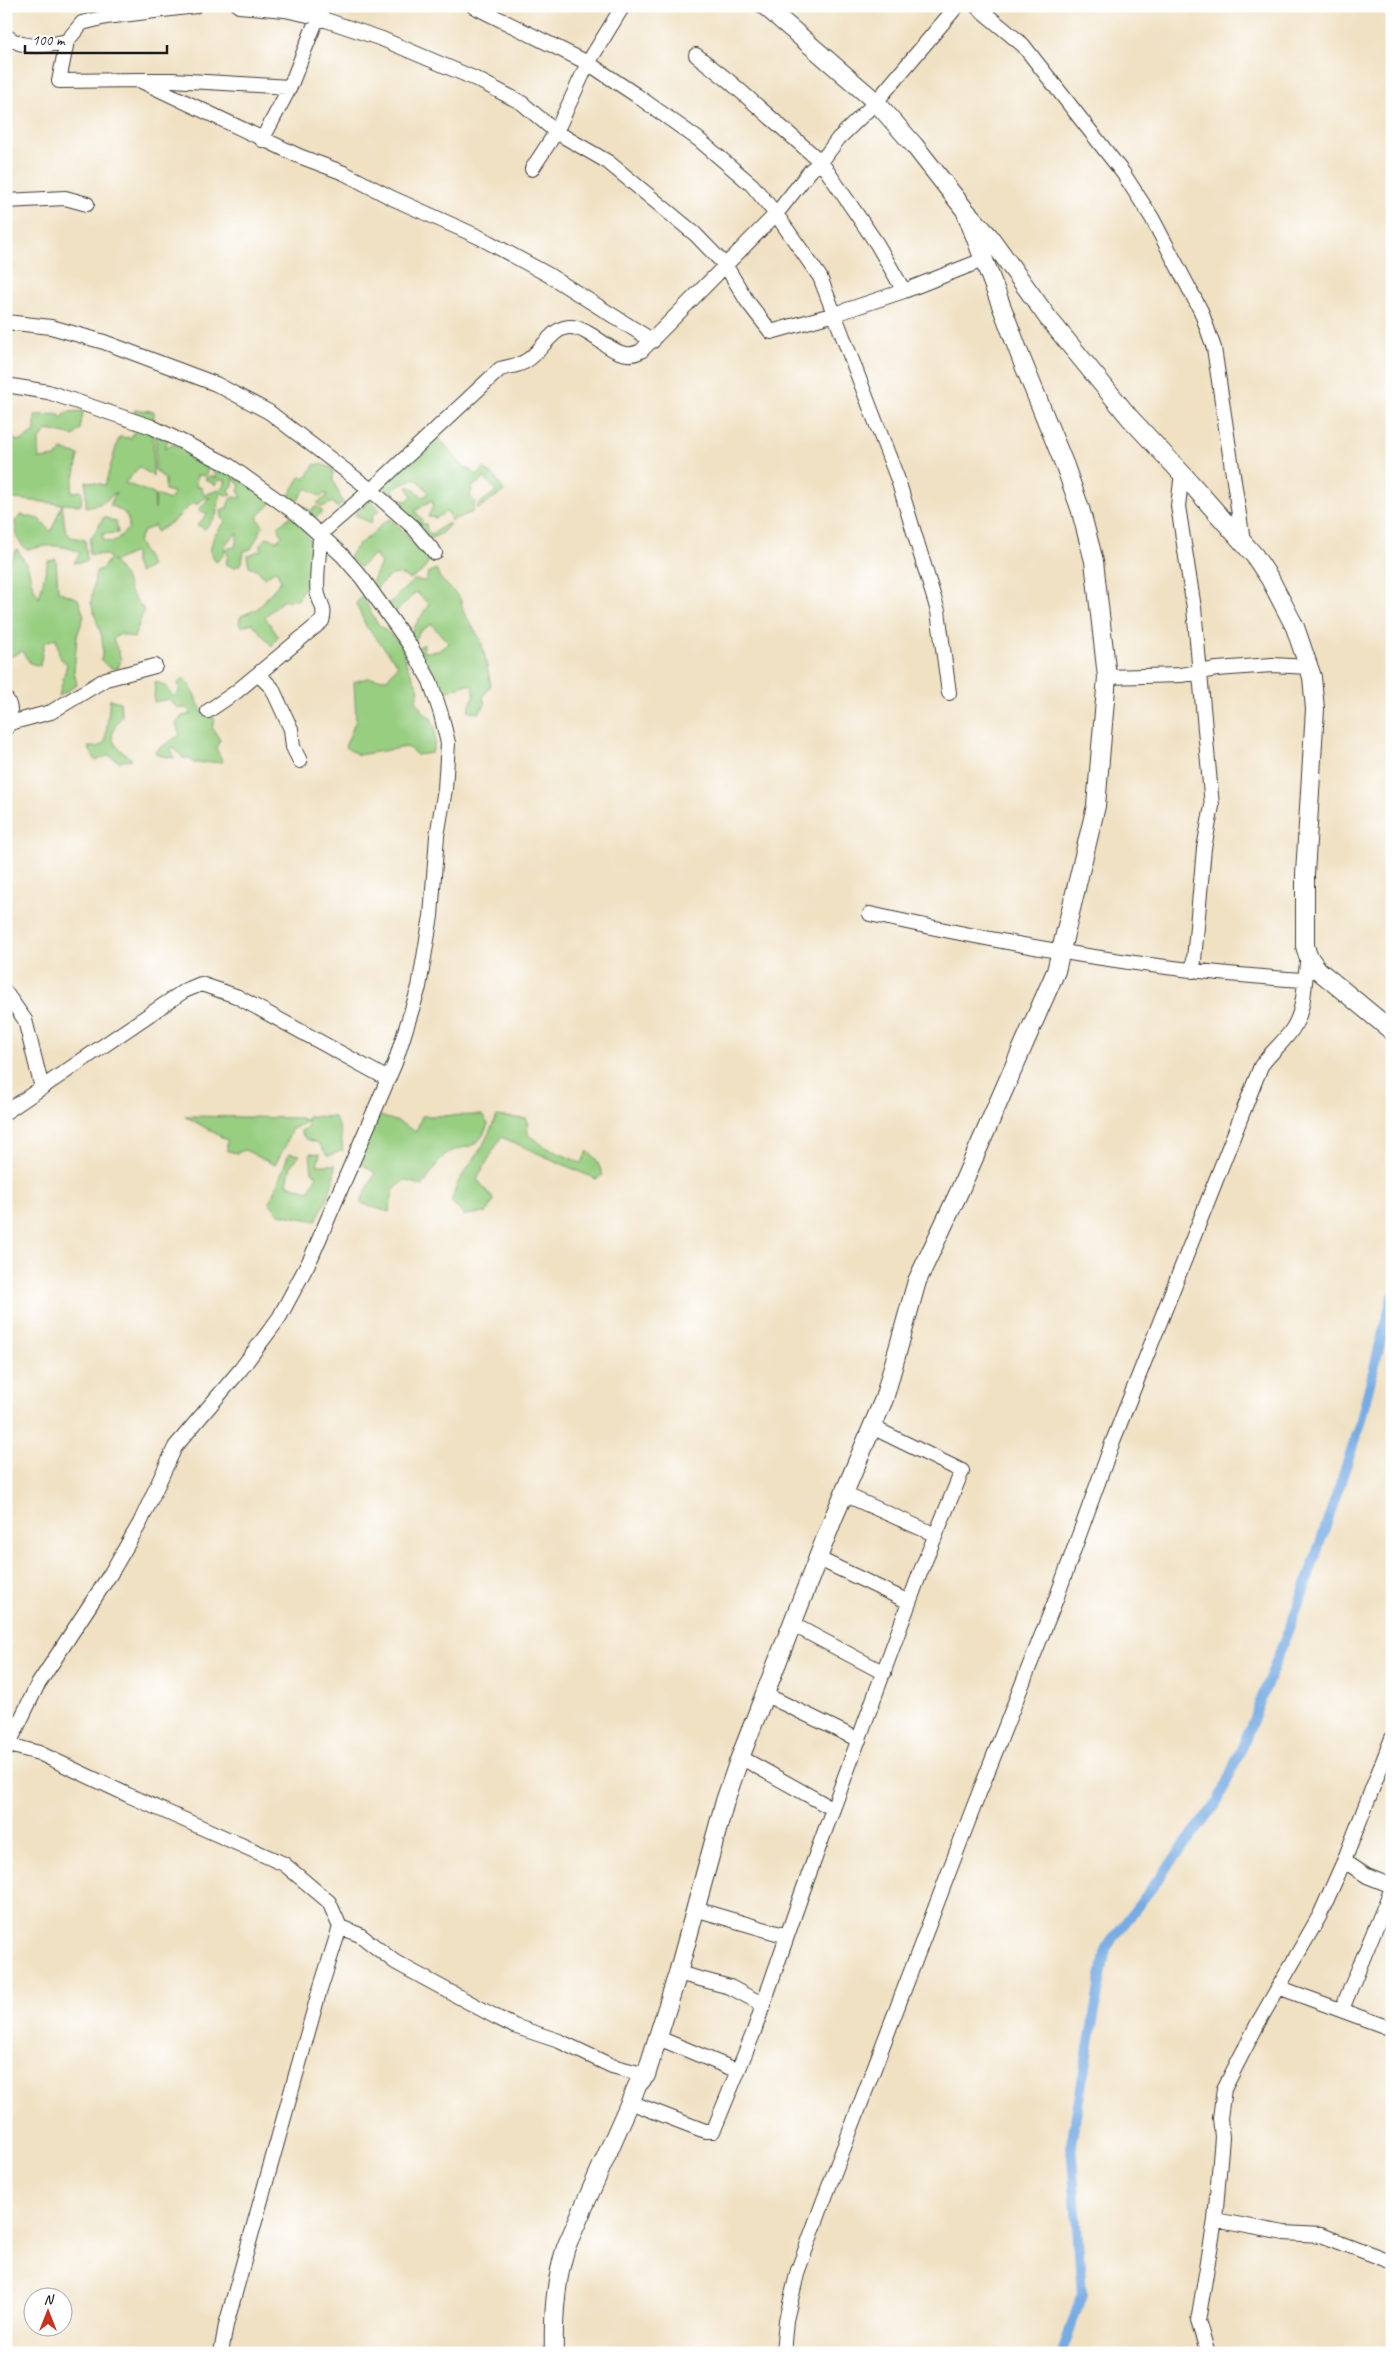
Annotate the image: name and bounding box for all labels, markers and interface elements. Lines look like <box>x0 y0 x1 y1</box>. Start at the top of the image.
scale bar <box>25 22 168 54</box>
text: 100 m <box>32 31 66 50</box>
north arrow <box>22 2286 72 2336</box>
text: N <box>44 2291 55 2308</box>

